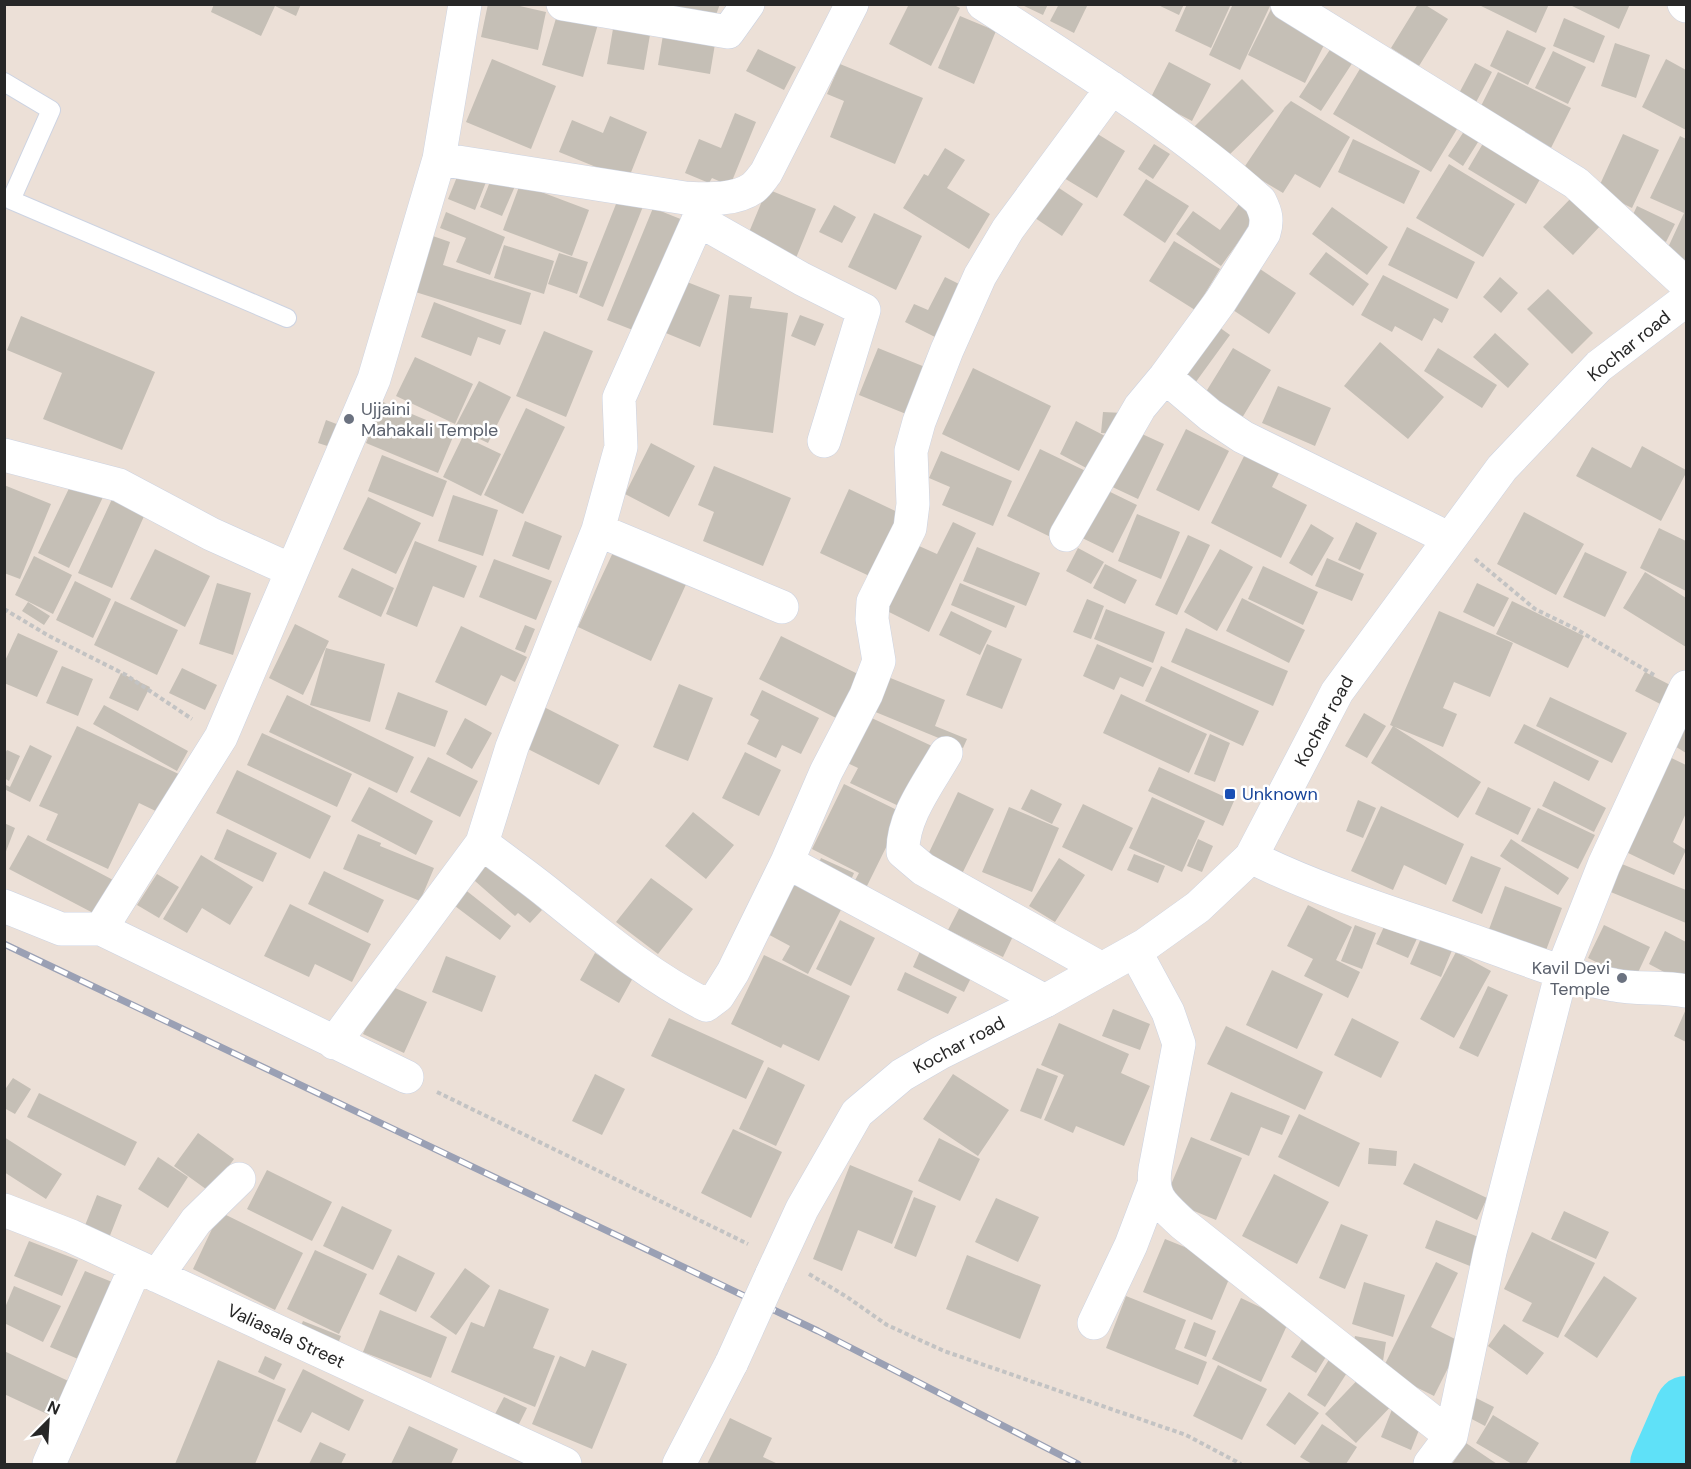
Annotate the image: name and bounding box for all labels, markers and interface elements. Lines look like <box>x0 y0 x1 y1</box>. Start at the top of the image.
street label: Kochar road <box>1582 305 1676 387</box>
place label: Ujjaini Mahakali Temple <box>361 397 498 442</box>
marker: Ujjaini Mahakali Temple <box>342 412 356 426</box>
street label: Kochar road <box>1289 671 1359 771</box>
place label: Unknown <box>1242 782 1318 806</box>
marker: Unknown <box>1223 787 1237 801</box>
place label: Kavil Devi Temple <box>1532 956 1610 1001</box>
marker: Kavil Devi Temple <box>1615 971 1629 985</box>
street label: Kochar road <box>909 1011 1009 1079</box>
street label: Valiasala Street <box>223 1298 349 1374</box>
north arrow <box>18 1391 78 1451</box>
text: N <box>44 1396 63 1420</box>

